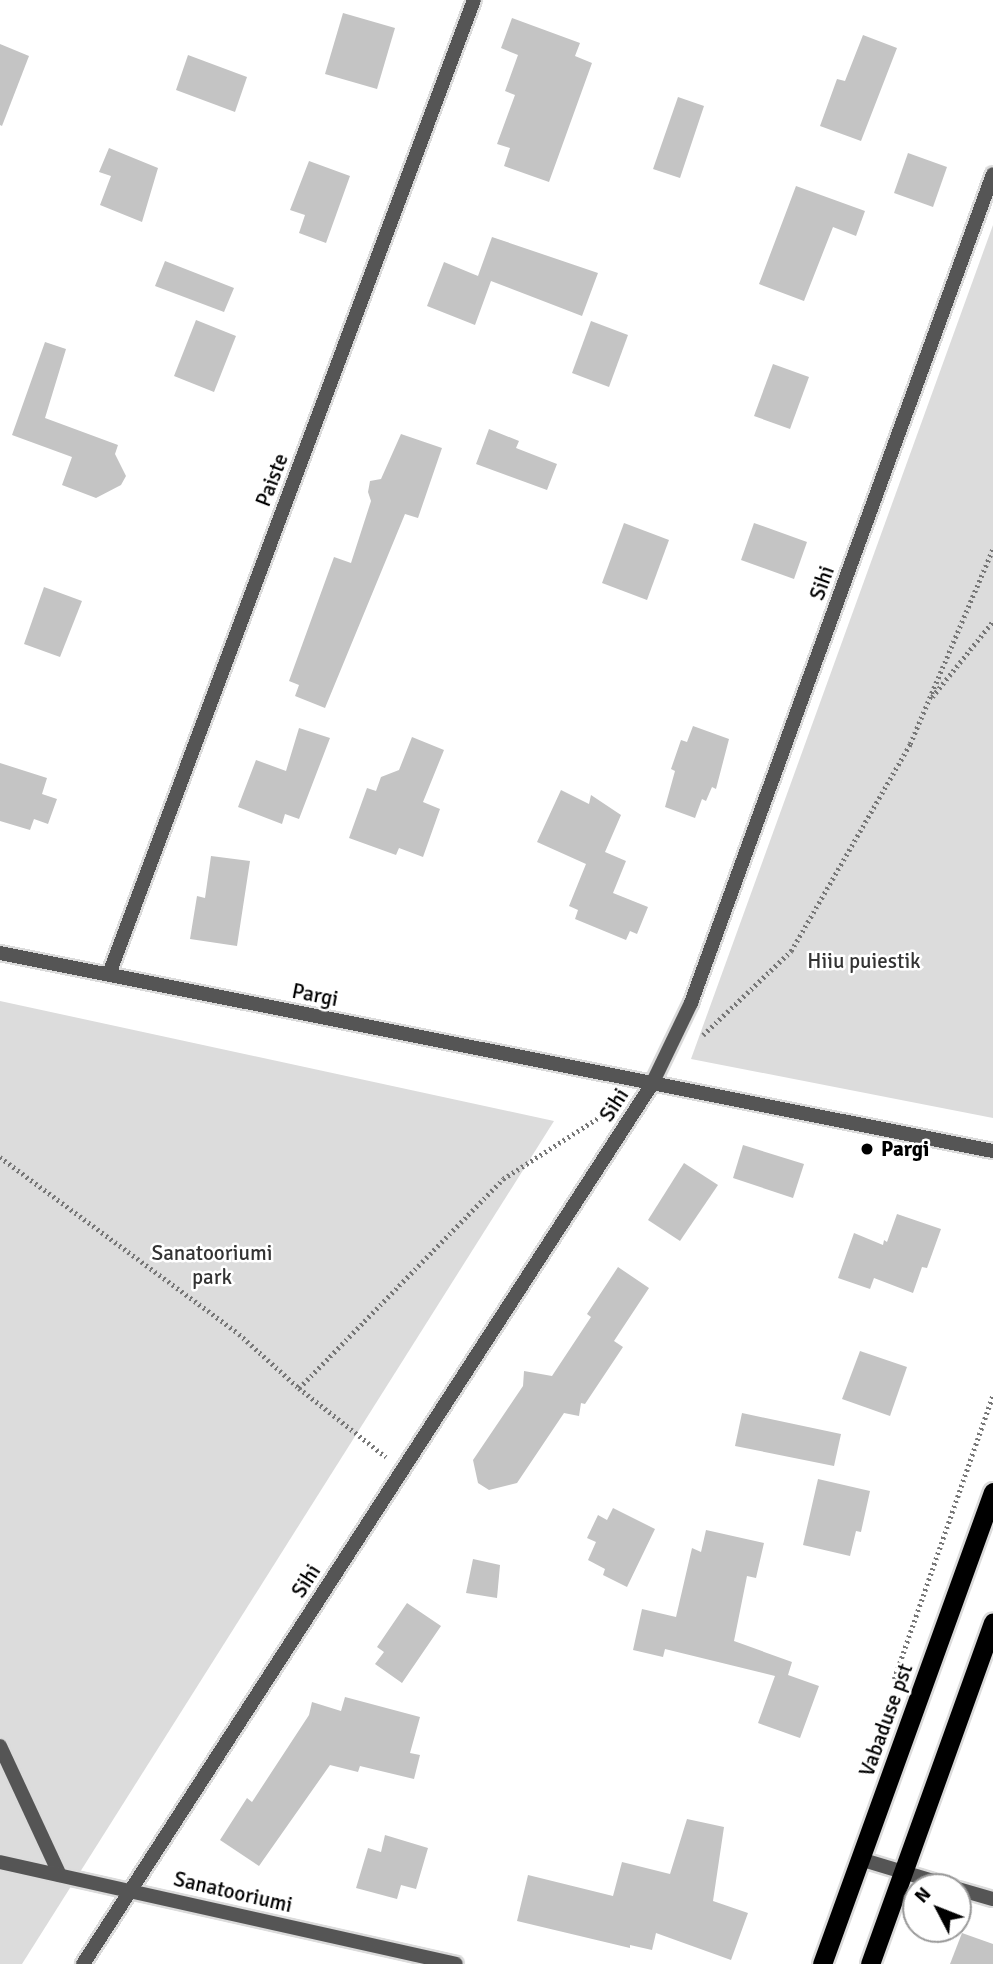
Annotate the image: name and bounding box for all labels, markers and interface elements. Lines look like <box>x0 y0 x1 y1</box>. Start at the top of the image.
street label: Paiste <box>250 450 294 510</box>
street label: Sihi <box>804 562 840 604</box>
park label: Hiiu puiestik <box>807 948 921 974</box>
street label: Pargi <box>290 978 340 1012</box>
street label: Sihi <box>594 1084 634 1126</box>
place label: Pargi <box>881 1136 929 1162</box>
marker: Pargi <box>859 1141 875 1157</box>
park label: Sanatooriumi park <box>152 1240 272 1290</box>
street label: Sihi <box>286 1560 326 1602</box>
street label: Vabaduse pst <box>854 1660 918 1780</box>
street label: Sanatooriumi <box>171 1866 295 1918</box>
north arrow <box>902 1873 972 1943</box>
text: N <box>910 1882 936 1908</box>

